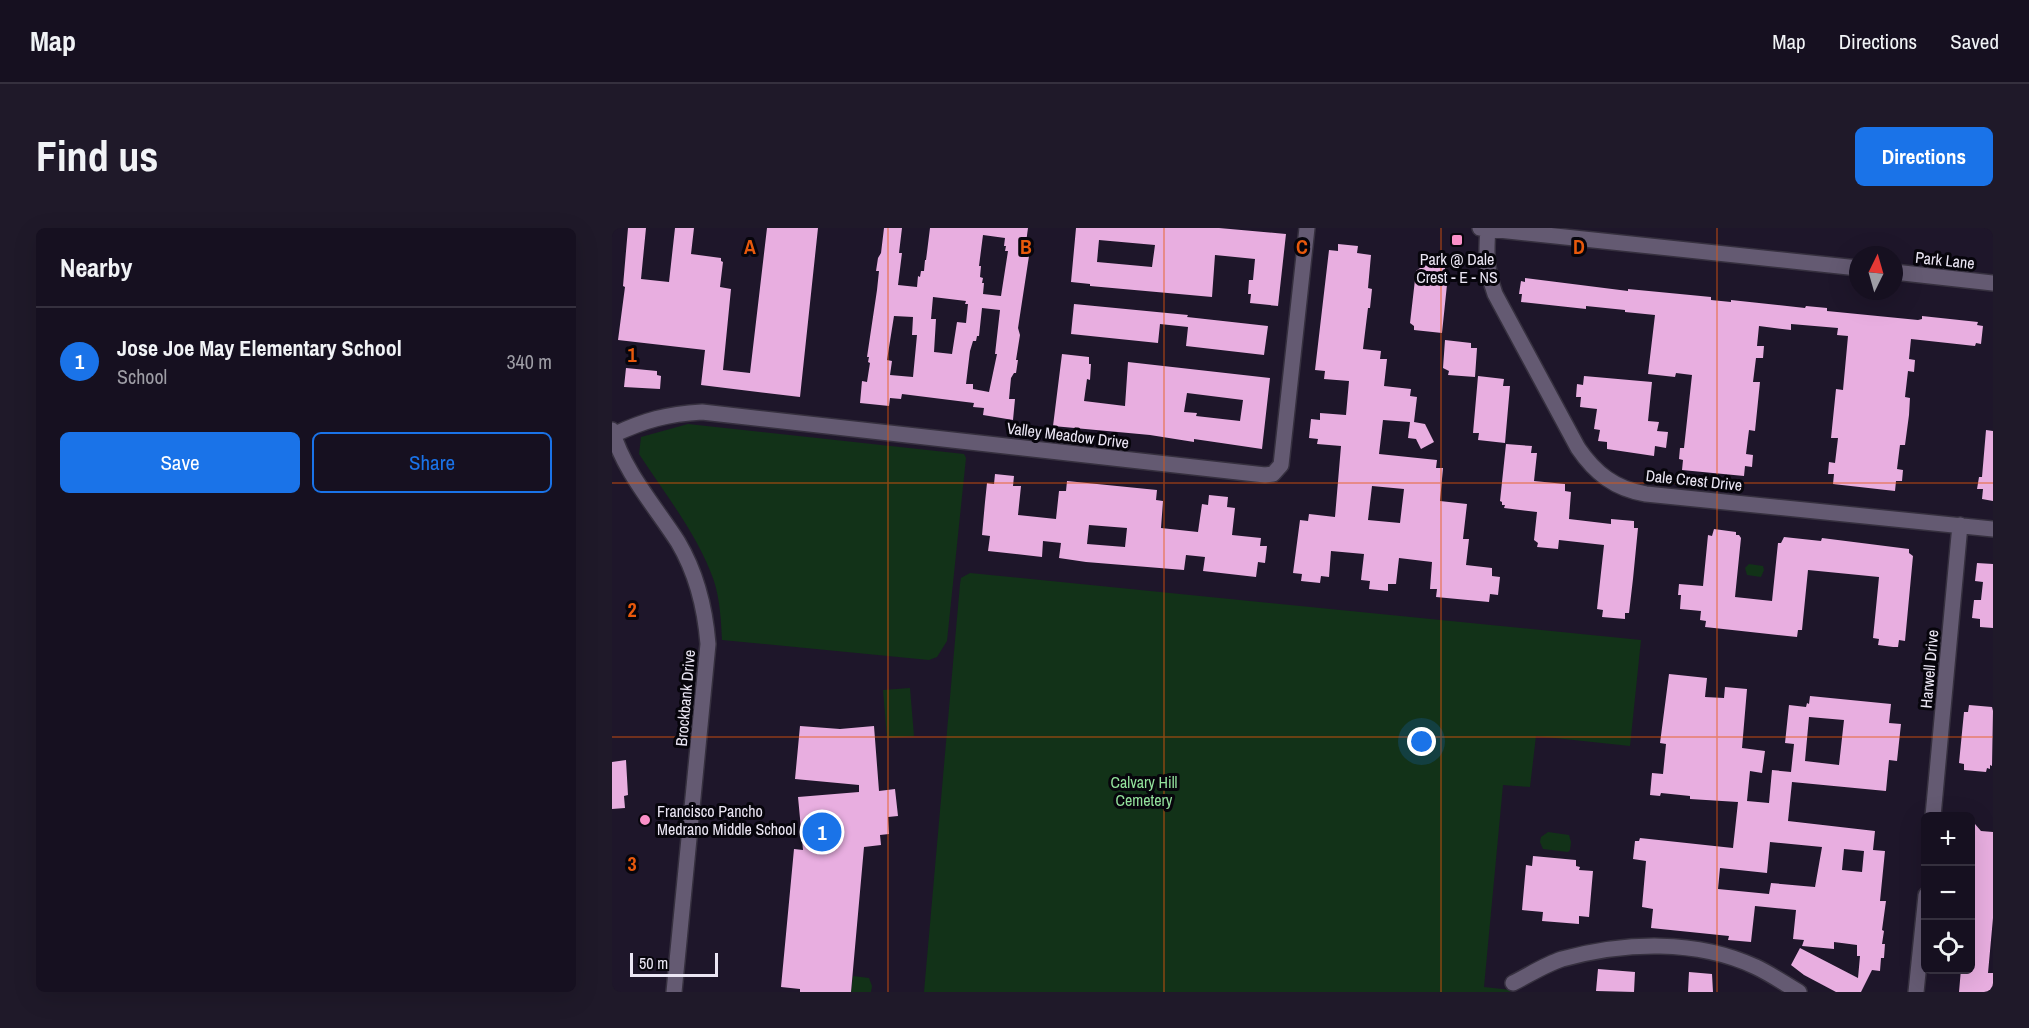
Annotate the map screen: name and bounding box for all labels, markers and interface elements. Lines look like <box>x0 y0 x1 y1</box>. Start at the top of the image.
text: Map <box>30 22 76 60</box>
text: Map <box>1772 27 1806 56</box>
text: Directions <box>1839 27 1917 56</box>
text: Saved <box>1950 27 1999 56</box>
button: Directions <box>1855 127 1993 186</box>
text: Find us <box>36 128 158 184</box>
text: A <box>744 233 756 260</box>
text: B <box>1020 233 1032 260</box>
text: C <box>1296 233 1308 260</box>
marker: Park @ Dale Crest - E - NS <box>1450 233 1464 247</box>
text: D <box>1573 233 1585 260</box>
north arrow <box>1849 246 1903 300</box>
street label: Park Lane <box>1914 246 1976 274</box>
place label: Park @ Dale Crest - E - NS <box>1416 248 1498 288</box>
text: Nearby <box>60 250 132 285</box>
text: Jose Joe May Elementary School <box>117 333 402 363</box>
text: 1 <box>627 341 637 368</box>
text: 1 <box>75 348 84 375</box>
text: 340 m <box>506 348 552 375</box>
text: School <box>117 363 167 390</box>
street label: Valley Meadow Drive <box>1006 417 1130 453</box>
button: Save <box>60 432 300 493</box>
button: Share <box>312 432 552 493</box>
street label: Dale Crest Drive <box>1645 464 1743 496</box>
text: 2 <box>627 596 637 623</box>
street label: Harwell Drive <box>1915 629 1943 709</box>
street label: Brockbank Drive <box>670 649 700 747</box>
your location <box>1407 727 1436 756</box>
park label: Calvary Hill Cemetery <box>1110 771 1178 811</box>
place label: Francisco Pancho Medrano Middle School <box>657 800 796 840</box>
pin: 1 <box>802 810 842 854</box>
map controls <box>1921 812 1975 974</box>
button: + <box>1921 812 1975 866</box>
marker: Francisco Pancho Medrano Middle School <box>638 813 652 827</box>
text: 3 <box>627 850 637 877</box>
button: − <box>1921 866 1975 920</box>
button: locate <box>1921 920 1975 974</box>
scale bar <box>630 950 718 978</box>
text: 50 m <box>639 952 668 974</box>

